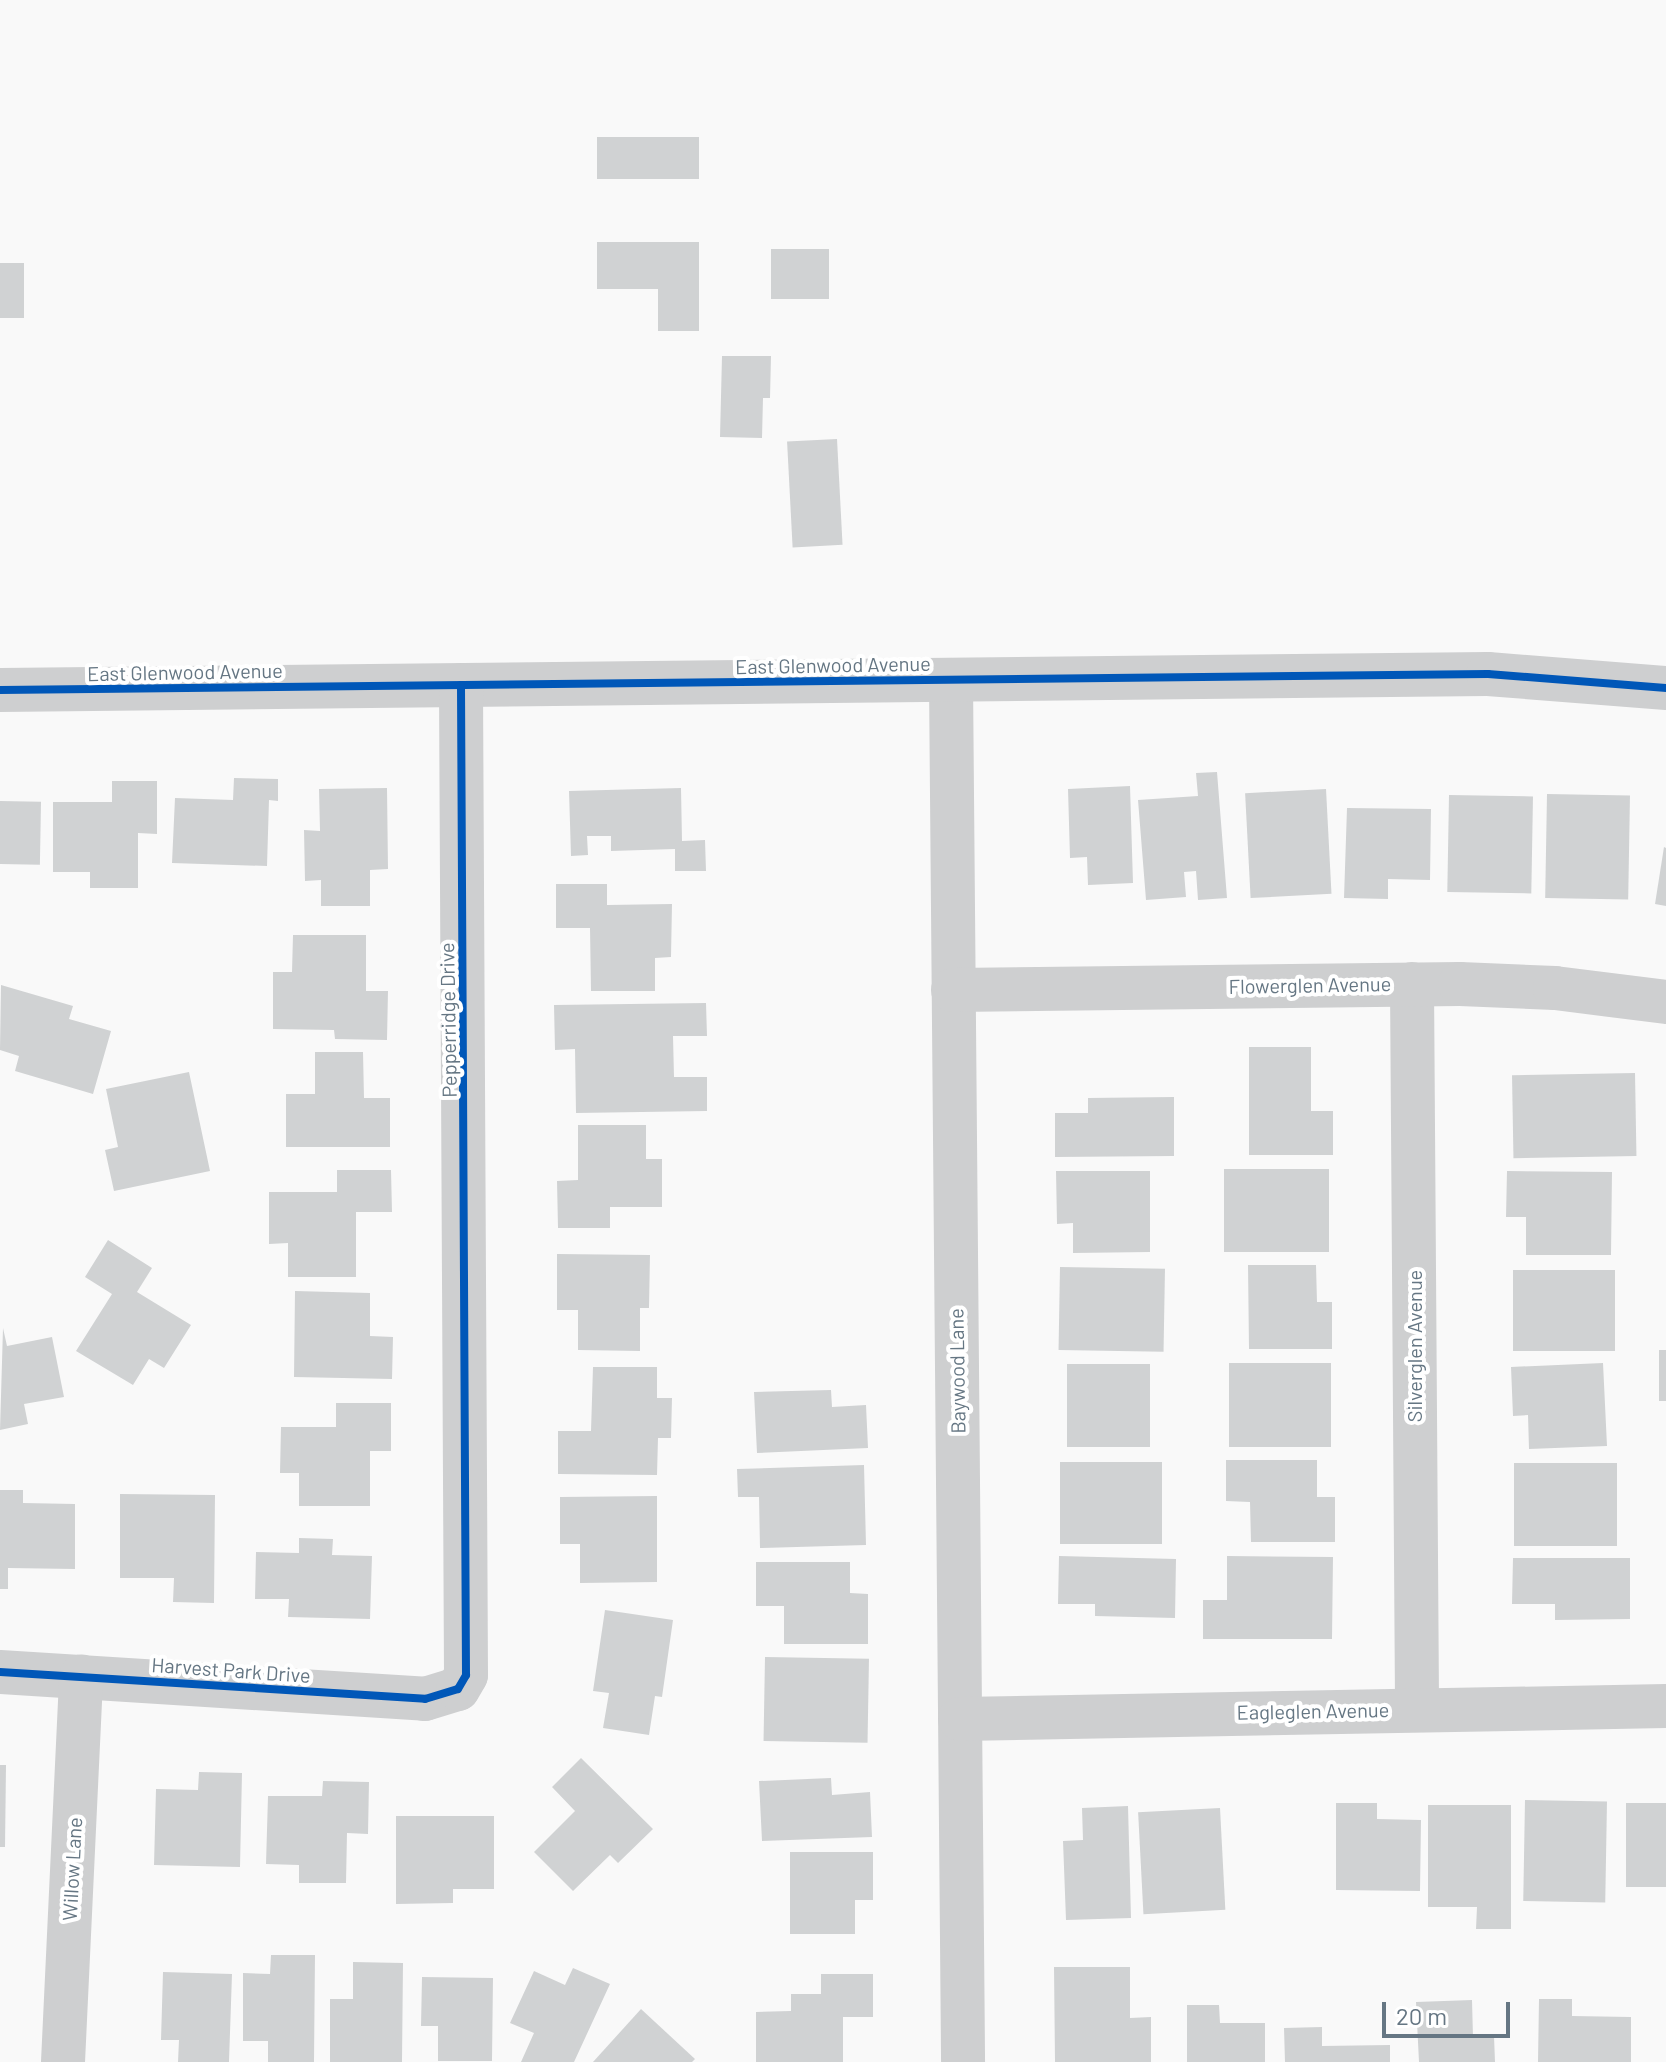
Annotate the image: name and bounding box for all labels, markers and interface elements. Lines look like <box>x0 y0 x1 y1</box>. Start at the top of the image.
street label: East Glenwood Avenue <box>735 651 931 679</box>
street label: East Glenwood Avenue <box>87 658 283 686</box>
street label: Pepperridge Drive <box>435 942 461 1098</box>
street label: Flowerglen Avenue <box>1229 972 1391 998</box>
street label: Silverglen Avenue <box>1402 1270 1426 1422</box>
street label: Baywood Lane <box>944 1308 970 1434</box>
street label: Harvest Park Drive <box>151 1652 311 1688</box>
street label: Eagleglen Avenue <box>1237 1698 1389 1724</box>
street label: Willow Lane <box>57 1817 87 1921</box>
scale bar <box>1386 1986 1514 2036</box>
text: 20 m <box>1396 2001 1447 2030</box>

